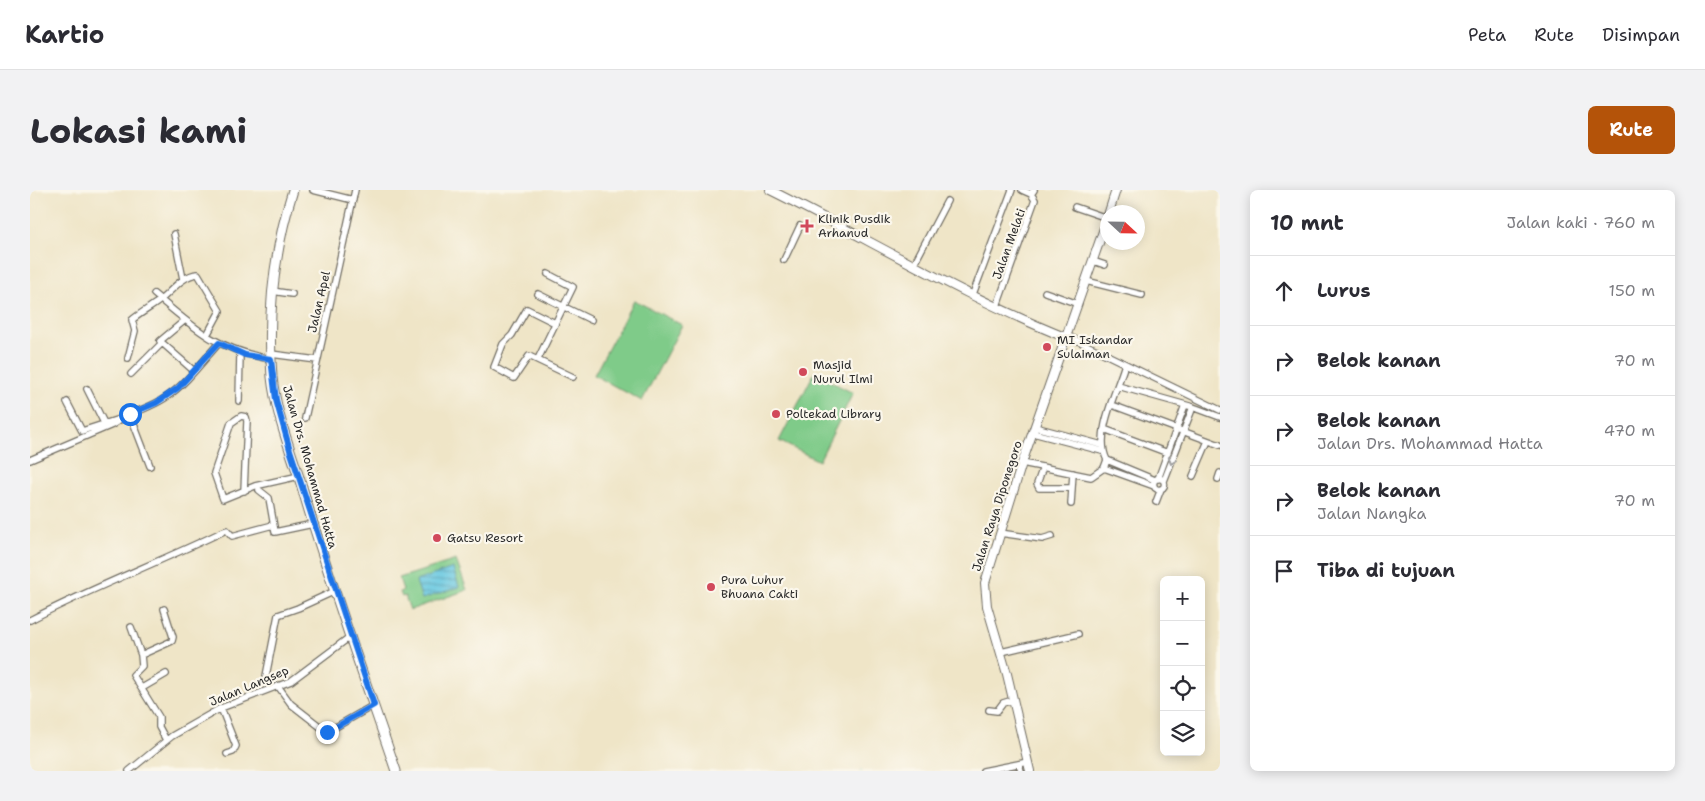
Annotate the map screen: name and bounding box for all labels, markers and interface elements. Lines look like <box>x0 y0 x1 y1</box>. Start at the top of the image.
text: Kartio <box>25 19 104 51</box>
text: Peta <box>1468 23 1506 47</box>
text: Rute <box>1534 23 1574 47</box>
text: Disimpan <box>1602 23 1680 47</box>
button: Rute <box>1588 106 1675 154</box>
text: Lokasi kami <box>30 107 247 154</box>
north arrow <box>1100 205 1145 250</box>
street label: Jalan Melati <box>989 206 1029 282</box>
text: 10 mnt <box>1270 209 1344 237</box>
place label: Klinik Pusdik Arhanud <box>818 211 891 241</box>
text: Jalan kaki · 760 m <box>1507 212 1655 233</box>
marker: Klinik Pusdik Arhanud <box>800 219 814 233</box>
street label: Jalan Apel <box>304 269 334 334</box>
icon: ahead <box>1270 277 1298 305</box>
text: Lurus <box>1317 278 1371 303</box>
text: 150 m <box>1608 280 1655 301</box>
place label: MI Iskandar Sulaiman <box>1057 332 1134 362</box>
marker: MI Iskandar Sulaiman <box>1041 341 1053 353</box>
icon: right <box>1270 347 1298 375</box>
text: Belok kanan <box>1317 348 1441 373</box>
text: 70 m <box>1614 350 1655 371</box>
place label: Masjid Nurul Ilmi <box>813 357 873 387</box>
marker: Masjid Nurul Ilmi <box>797 366 809 378</box>
street label: Jalan Drs. Mohammad Hatta <box>279 383 341 551</box>
route start <box>119 403 142 426</box>
place label: Poltekad Library <box>786 406 881 422</box>
marker: Poltekad Library <box>770 408 782 420</box>
text: Belok kanan <box>1317 408 1441 433</box>
icon: right <box>1270 417 1298 445</box>
text: 470 m <box>1604 420 1655 441</box>
text: Jalan Drs. Mohammad Hatta <box>1317 433 1543 454</box>
street label: Jalan Raya Diponegoro <box>968 439 1026 573</box>
one-way arrow <box>1168 456 1178 464</box>
text: Belok kanan <box>1317 478 1441 503</box>
icon: right <box>1270 487 1298 515</box>
text: 70 m <box>1614 490 1655 511</box>
text: Jalan Nangka <box>1317 503 1426 524</box>
place label: Gatsu Resort <box>447 530 523 546</box>
marker: Gatsu Resort <box>431 532 443 544</box>
icon: arrive <box>1270 557 1298 585</box>
text: Tiba di tujuan <box>1317 558 1455 583</box>
place label: Pura Luhur Bhuana Cakti <box>721 572 798 602</box>
map controls <box>1160 576 1205 756</box>
button: + <box>1160 576 1205 621</box>
marker: Pura Luhur Bhuana Cakti <box>705 581 717 593</box>
button: − <box>1160 621 1205 666</box>
street label: Jalan Langsep <box>207 662 291 710</box>
button: locate <box>1160 666 1205 711</box>
button: layers <box>1160 711 1205 756</box>
route end <box>316 721 339 744</box>

